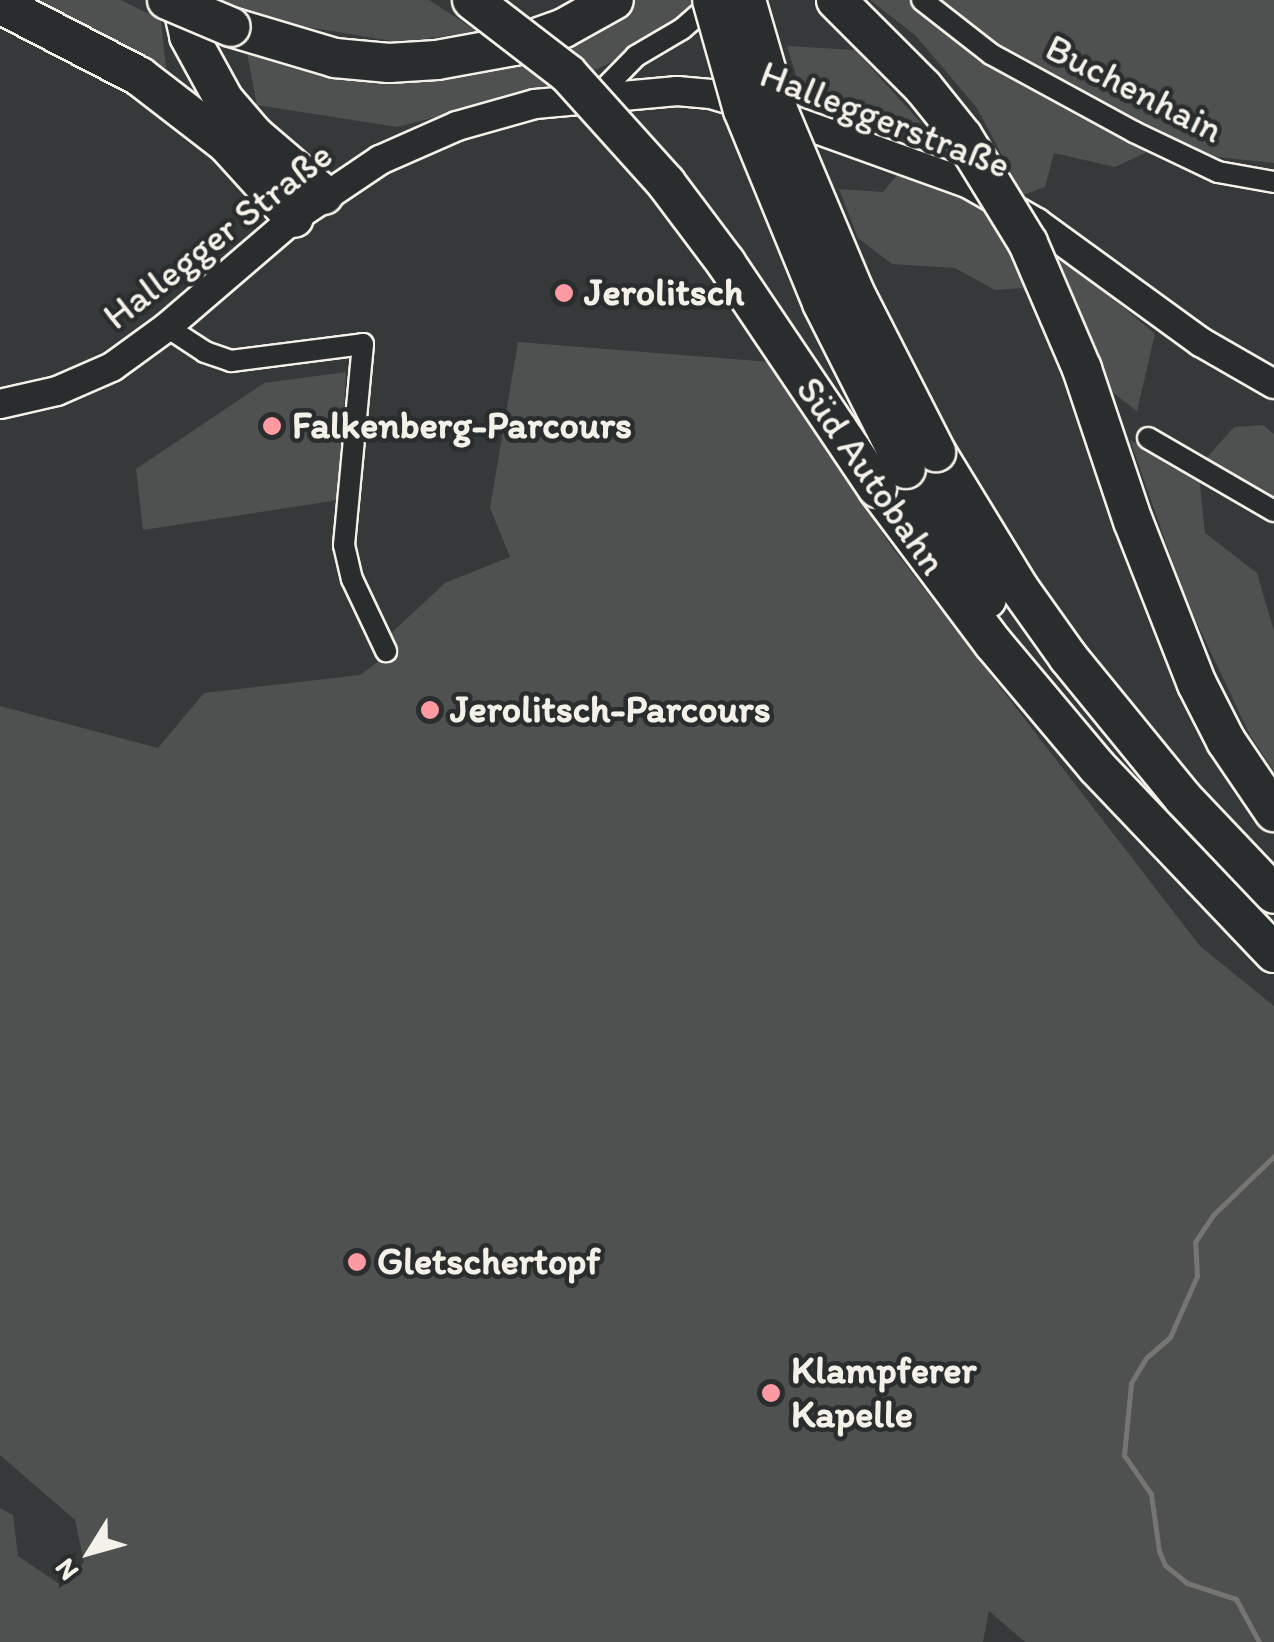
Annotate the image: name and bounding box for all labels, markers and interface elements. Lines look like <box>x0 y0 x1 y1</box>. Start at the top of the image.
street label: Buchenhain <box>1038 25 1230 153</box>
street label: Halleggerstraße <box>754 51 1016 189</box>
street label: Hallegger Straße <box>95 133 341 339</box>
place label: Jerolitsch <box>584 270 744 316</box>
marker: Jerolitsch <box>553 282 575 304</box>
street label: Süd Autobahn <box>786 368 956 584</box>
place label: Falkenberg-Parcours <box>292 403 632 449</box>
marker: Falkenberg-Parcours <box>261 415 283 437</box>
place label: Jerolitsch-Parcours <box>450 687 771 733</box>
marker: Jerolitsch-Parcours <box>419 699 441 721</box>
place label: Gletschertopf <box>377 1239 601 1285</box>
marker: Gletschertopf <box>346 1251 368 1273</box>
place label: Klampferer Kapelle <box>791 1348 977 1438</box>
marker: Klampferer Kapelle <box>760 1382 782 1404</box>
north arrow <box>40 1502 140 1602</box>
text: N <box>47 1552 85 1588</box>

